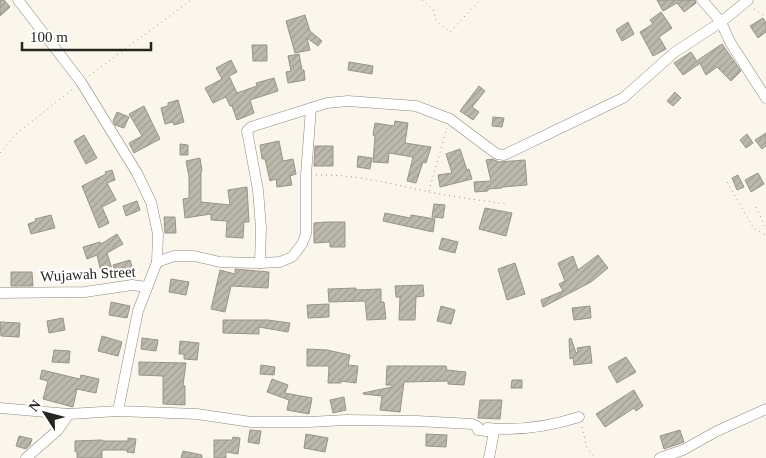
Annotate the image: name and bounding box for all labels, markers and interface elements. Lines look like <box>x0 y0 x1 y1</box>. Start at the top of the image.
scale bar <box>22 20 151 52</box>
text: 100 m <box>30 29 68 45</box>
street label: Wujawah Street <box>40 263 137 284</box>
north arrow <box>20 388 70 438</box>
text: N <box>26 397 44 414</box>

